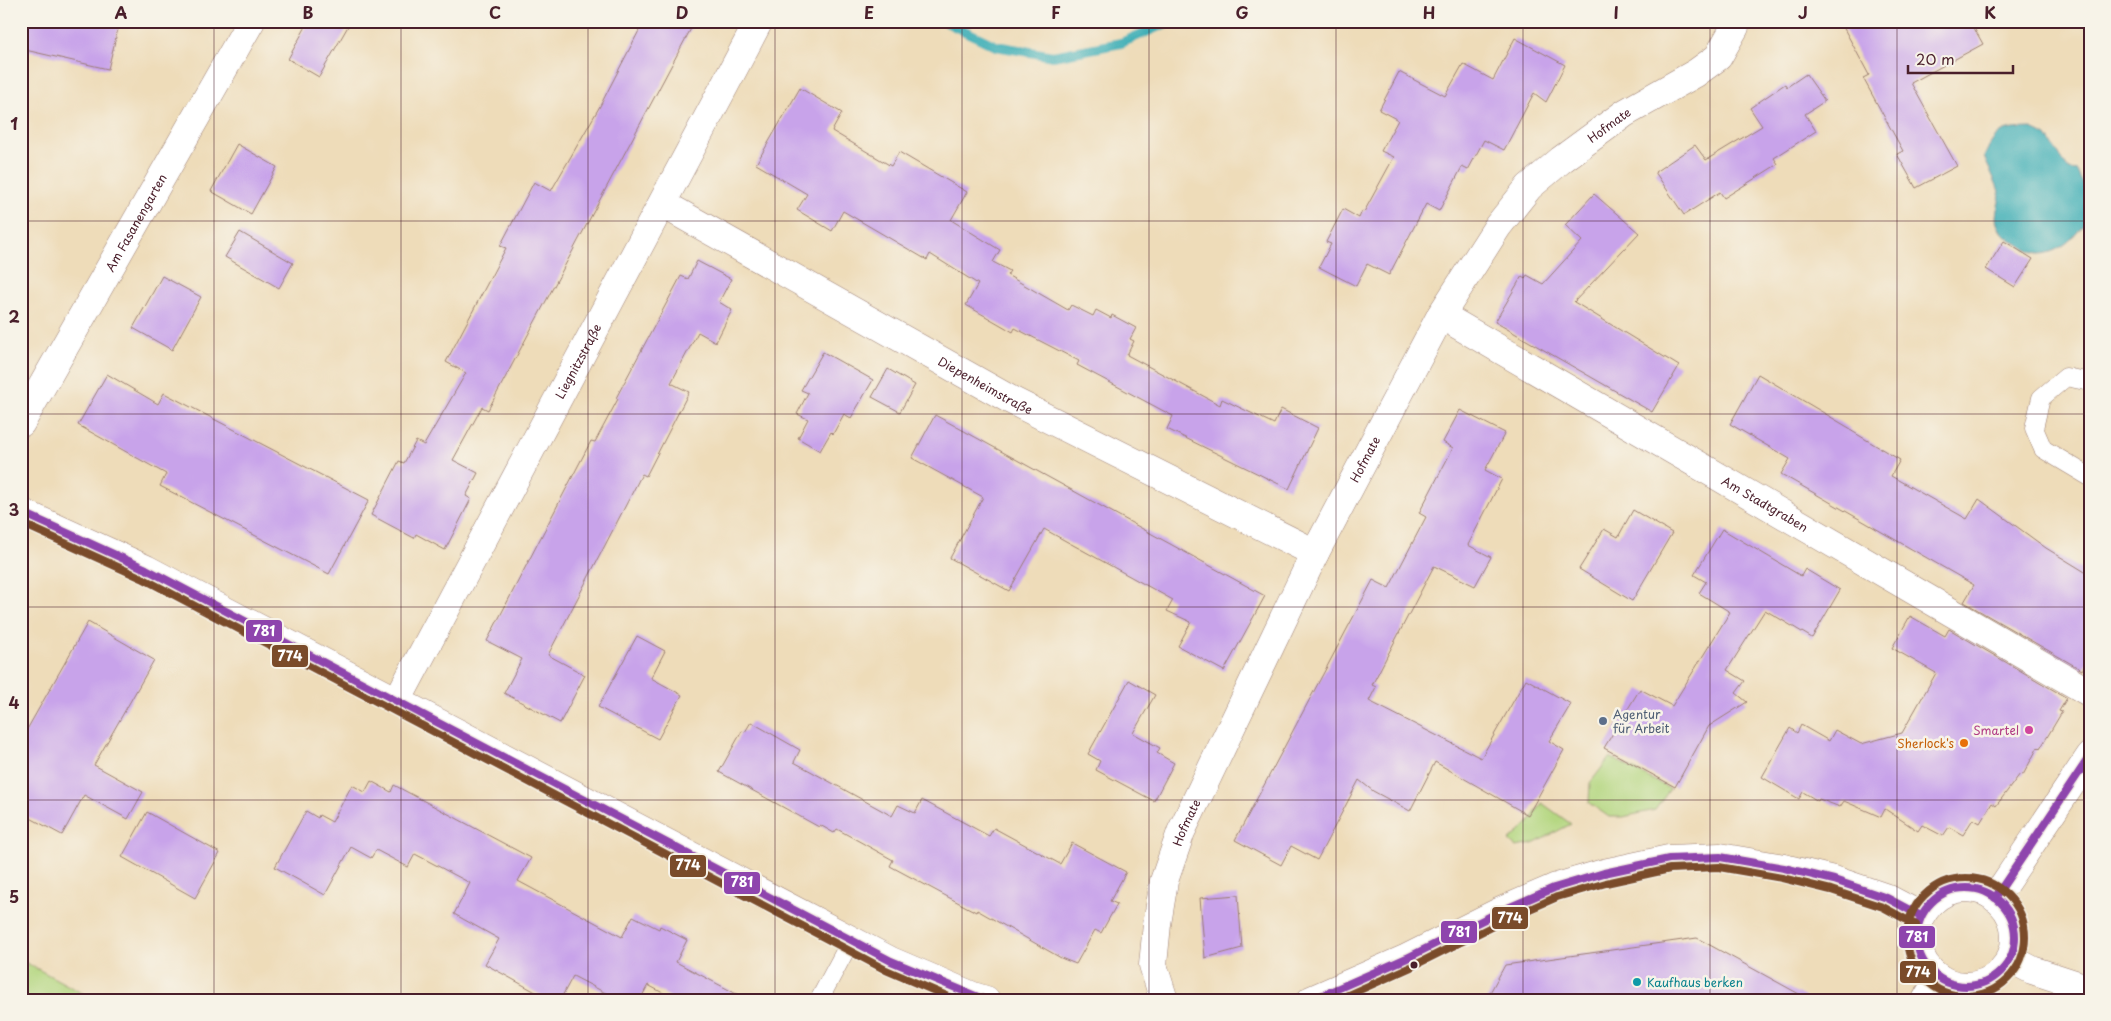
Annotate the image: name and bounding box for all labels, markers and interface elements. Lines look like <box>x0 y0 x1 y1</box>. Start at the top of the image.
text: A <box>115 0 128 24</box>
text: B <box>303 0 314 24</box>
text: C <box>489 0 501 24</box>
text: D <box>676 0 688 24</box>
text: E <box>864 0 874 24</box>
text: F <box>1051 0 1061 24</box>
text: G <box>1235 0 1249 24</box>
text: H <box>1423 0 1435 24</box>
text: I <box>1613 0 1619 24</box>
text: J <box>1798 0 1808 24</box>
text: K <box>1984 0 1996 24</box>
scale bar <box>1908 42 2014 74</box>
text: 20 m <box>1916 47 1955 70</box>
street label: Hofmate <box>1584 103 1634 147</box>
text: 1 <box>10 111 18 135</box>
street label: Am Fasanengarten <box>101 170 171 275</box>
text: 2 <box>8 304 20 328</box>
street label: Liegnitzstraße <box>551 320 605 402</box>
street label: Diepenheimstraße <box>935 352 1036 419</box>
street label: Hofmate <box>1345 433 1384 485</box>
street label: Am Stadtgraben <box>1718 471 1812 536</box>
text: 3 <box>9 497 19 521</box>
line badge: 781 <box>245 619 283 643</box>
text: 781 <box>253 620 275 641</box>
line badge: 774 <box>271 644 309 668</box>
text: 774 <box>277 645 303 666</box>
text: 4 <box>9 690 20 714</box>
place label: Agentur für Arbeit <box>1613 705 1670 737</box>
marker: Agentur für Arbeit <box>1597 715 1609 727</box>
place label: Smartel <box>1973 721 2019 739</box>
marker: Smartel <box>2023 724 2035 736</box>
place label: Sherlock's <box>1897 734 1955 752</box>
marker: Sherlock's <box>1958 737 1970 749</box>
street label: Hofmate <box>1168 796 1205 848</box>
line badge: 774 <box>669 854 707 878</box>
text: 774 <box>675 854 701 875</box>
line badge: 781 <box>723 871 761 895</box>
text: 781 <box>731 871 753 892</box>
text: 5 <box>9 884 19 908</box>
line badge: 774 <box>1491 906 1529 930</box>
text: 774 <box>1497 907 1523 928</box>
line badge: 781 <box>1440 920 1478 944</box>
text: 781 <box>1448 921 1470 942</box>
line badge: 781 <box>1898 925 1936 949</box>
text: 781 <box>1906 926 1928 947</box>
unlabelled marker <box>1409 960 1419 970</box>
line badge: 774 <box>1899 960 1937 984</box>
text: 774 <box>1905 961 1931 982</box>
place label: Kaufhaus berken <box>1647 973 1743 991</box>
marker: Kaufhaus berken <box>1631 976 1643 988</box>

